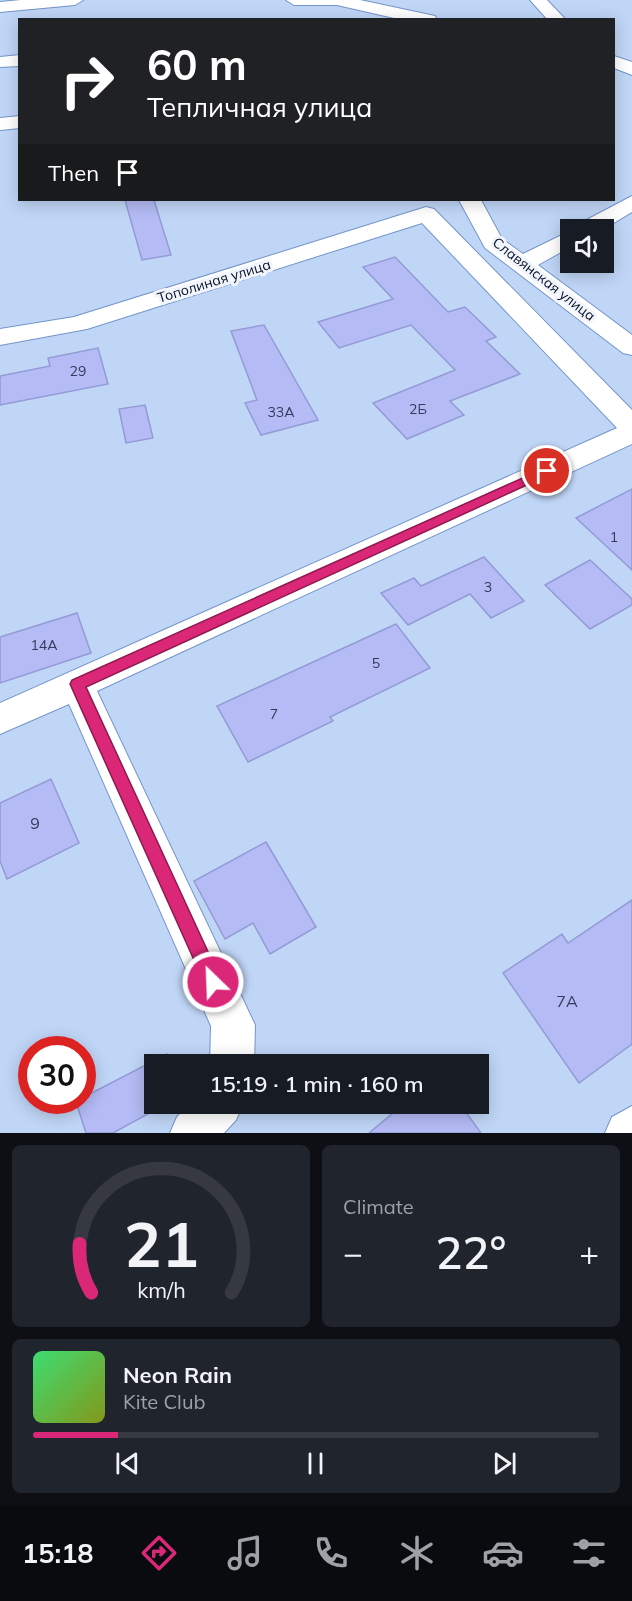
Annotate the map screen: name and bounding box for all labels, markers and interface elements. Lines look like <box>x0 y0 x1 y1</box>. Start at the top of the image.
text: 60 m <box>147 38 247 91</box>
icon: right <box>48 42 126 120</box>
text: Тепличная улица <box>147 90 373 124</box>
icon: arrive <box>111 156 144 189</box>
text: Then <box>48 159 99 187</box>
map controls <box>560 219 614 273</box>
button: sound <box>560 219 614 273</box>
street label: Славянская улица <box>489 233 599 325</box>
street label: Тополиная улица <box>155 255 273 307</box>
house number: 29 <box>70 362 86 380</box>
house number: 2Б <box>409 400 427 418</box>
house number: 33А <box>267 403 295 421</box>
pin <box>521 445 572 496</box>
icon: arrive <box>530 454 563 487</box>
house number: 1 <box>610 528 618 546</box>
house number: 3 <box>484 578 492 596</box>
house number: 14А <box>30 636 58 654</box>
house number: 5 <box>372 654 380 672</box>
house number: 7 <box>270 705 278 723</box>
house number: 9 <box>30 813 40 833</box>
position arrow <box>181 950 245 1014</box>
house number: 7А <box>556 991 578 1011</box>
speed limit sign: 30 <box>18 1036 96 1114</box>
text: 15:19 · 1 min · 160 m <box>209 1070 424 1098</box>
text: Climate <box>343 1194 414 1219</box>
text: 21 <box>124 1204 198 1283</box>
text: 22° <box>436 1224 506 1280</box>
text: − <box>343 1232 363 1273</box>
text: + <box>579 1232 599 1273</box>
text: km/h <box>137 1276 185 1303</box>
text: Neon Rain <box>123 1361 232 1389</box>
text: Kite Club <box>123 1389 205 1414</box>
icon: previous <box>111 1447 144 1480</box>
icon: pause <box>299 1447 332 1480</box>
icon: next <box>488 1447 521 1480</box>
icon: directions <box>138 1532 180 1574</box>
icon: music <box>224 1532 266 1574</box>
icon: phone <box>310 1532 352 1574</box>
icon: climate <box>396 1532 438 1574</box>
icon: car <box>482 1532 524 1574</box>
icon: filters <box>568 1532 610 1574</box>
text: 15:18 <box>22 1536 94 1570</box>

